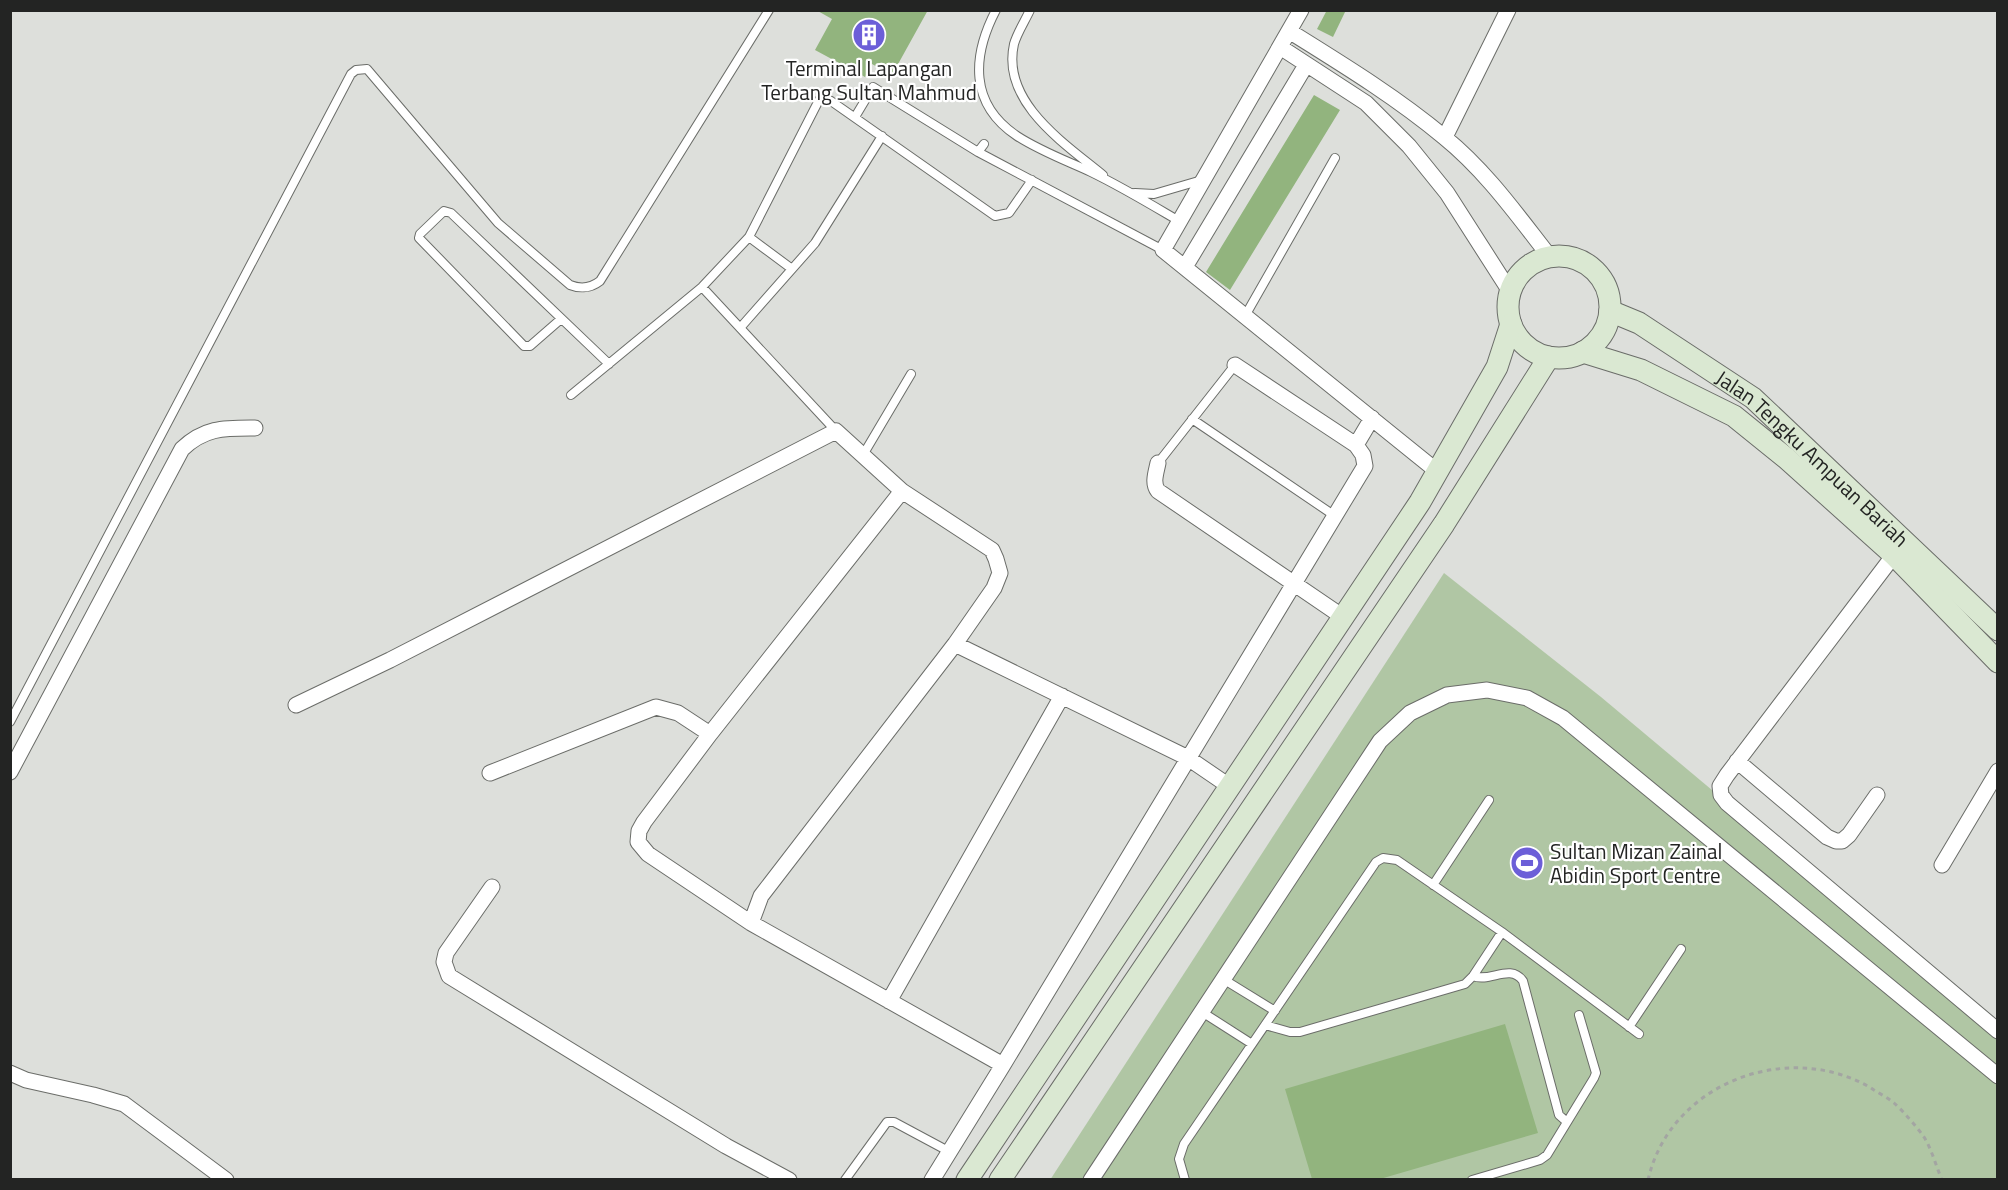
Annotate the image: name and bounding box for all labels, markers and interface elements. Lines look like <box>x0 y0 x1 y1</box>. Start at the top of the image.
building icon: Terminal Lapangan Terbang Sultan Mahmud <box>851 17 887 53</box>
place label: Terminal Lapangan Terbang Sultan Mahmud <box>761 52 977 108</box>
street label: Jalan Tengku Ampuan Bariah <box>1709 362 1916 554</box>
place label: Sultan Mizan Zainal Abidin Sport Centre <box>1550 835 1722 891</box>
sports icon: Sultan Mizan Zainal Abidin Sport Centre <box>1509 845 1545 881</box>

